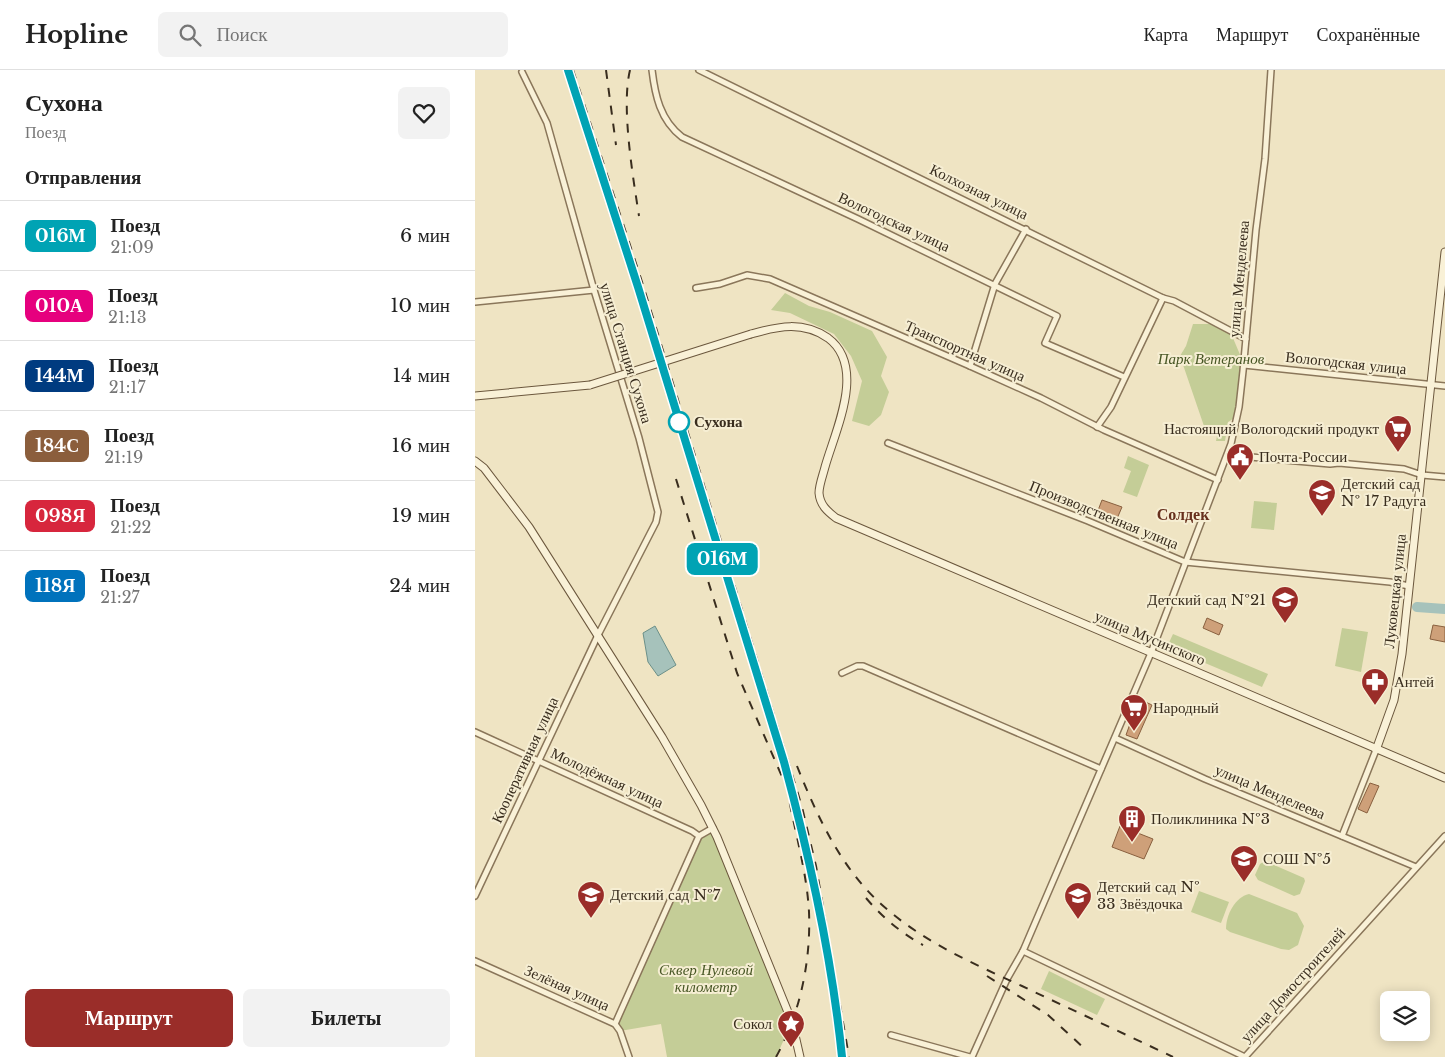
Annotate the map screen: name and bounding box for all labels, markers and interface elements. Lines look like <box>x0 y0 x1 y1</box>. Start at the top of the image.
search box <box>158 12 508 57</box>
text: Hopline <box>25 20 128 49</box>
icon: search <box>176 21 204 49</box>
text: Поиск <box>216 23 267 46</box>
text: Карта <box>1143 24 1188 46</box>
text: Маршрут <box>1216 24 1288 46</box>
text: Сохранённые <box>1316 24 1420 46</box>
button: heart <box>398 87 450 139</box>
text: Сухона <box>25 88 103 117</box>
text: Поезд <box>25 122 66 142</box>
street label: Колхозная улица <box>927 159 1032 224</box>
text: Отправления <box>25 166 141 189</box>
street label: Вологодская улица <box>835 187 954 256</box>
text: Поезд <box>111 214 160 237</box>
street label: улица Менделеева <box>1224 219 1253 338</box>
text: 6 мин <box>400 224 450 247</box>
text: 016М <box>35 225 86 247</box>
text: 21:09 <box>111 237 154 257</box>
street label: улица Станция Сухона <box>596 280 657 426</box>
text: Поезд <box>108 284 158 307</box>
text: 10 мин <box>390 294 450 317</box>
text: 010А <box>35 295 83 317</box>
text: 21:13 <box>108 307 147 327</box>
street label: Транспортная улица <box>902 315 1029 386</box>
street label: Вологодская улица <box>1285 347 1408 378</box>
park label: Парк Ветеранов <box>1157 349 1265 368</box>
text: Поезд <box>109 354 158 377</box>
text: 14 мин <box>393 364 450 387</box>
text: 144М <box>35 365 84 387</box>
text: 21:17 <box>109 377 145 397</box>
marker: Сухона <box>668 411 690 433</box>
place label: Сухона <box>694 412 743 431</box>
supermarket icon: Настоящий Вологодский продукт <box>1383 414 1413 453</box>
place label: Настоящий Вологодский продукт <box>1164 419 1379 438</box>
text: Поезд <box>104 424 154 447</box>
text: 16 мин <box>391 434 450 457</box>
text: 184С <box>35 435 79 457</box>
public building icon: Почта России <box>1225 442 1255 481</box>
text: 21:19 <box>104 447 143 467</box>
place label: Почта России <box>1259 447 1347 466</box>
place label: Детский сад № 17 Радуга <box>1341 474 1426 510</box>
street label: Производственная улица <box>1027 476 1182 553</box>
school or university icon: Детский сад № 17 Радуга <box>1307 478 1337 517</box>
text: Поезд <box>110 494 160 517</box>
text: 19 мин <box>391 504 450 527</box>
district label: Солдек <box>1157 504 1210 524</box>
text: 098Я <box>35 505 85 527</box>
text: 21:22 <box>110 517 151 537</box>
street label: Луковецкая улица <box>1379 532 1410 649</box>
line badge: 016М <box>687 543 757 575</box>
text: 016М <box>697 548 747 570</box>
text: Поезд <box>100 564 150 587</box>
text: 24 мин <box>389 574 450 597</box>
text: 118Я <box>35 575 75 597</box>
school or university icon: Детский сад №21 <box>1270 585 1300 624</box>
text: 21:27 <box>100 587 140 607</box>
place label: Детский сад №21 <box>1147 590 1266 609</box>
street label: улица Мусинского <box>1092 606 1208 669</box>
pharmacy icon: Антей <box>1360 667 1390 706</box>
place label: Антей <box>1394 672 1434 691</box>
street label: Кооперативная улица <box>487 693 562 826</box>
supermarket icon: Народный <box>1119 693 1149 732</box>
place label: Народный <box>1153 698 1219 717</box>
street label: Молодёжная улица <box>548 743 667 812</box>
street label: улица Менделеева <box>1212 760 1328 823</box>
building icon: Поликлиника №3 <box>1117 804 1147 843</box>
place label: Поликлиника №3 <box>1151 809 1270 828</box>
school or university icon: СОШ №5 <box>1229 844 1259 883</box>
place label: СОШ №5 <box>1263 849 1331 868</box>
place label: Детский сад № 33 Звёздочка <box>1097 877 1200 913</box>
school or university icon: Детский сад №7 <box>576 880 606 919</box>
school or university icon: Детский сад № 33 Звёздочка <box>1063 881 1093 920</box>
place label: Детский сад №7 <box>610 885 721 904</box>
street label: улица Домостроителей <box>1236 923 1349 1046</box>
street label: Зелёная улица <box>522 960 613 1015</box>
park label: Сквер Нулевой километр <box>659 960 753 996</box>
button: Маршрут <box>25 989 233 1047</box>
button: Билеты <box>243 989 450 1047</box>
map controls <box>1380 991 1430 1041</box>
button: layers <box>1380 991 1430 1041</box>
place icon: Сокол <box>776 1009 806 1048</box>
place label: Сокол <box>733 1014 773 1033</box>

